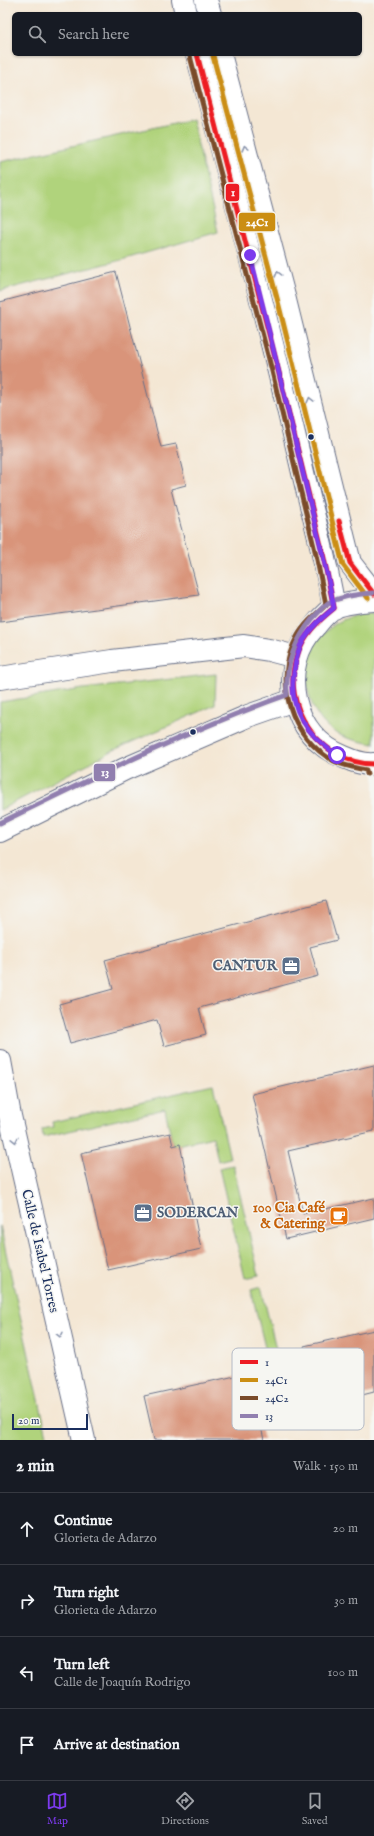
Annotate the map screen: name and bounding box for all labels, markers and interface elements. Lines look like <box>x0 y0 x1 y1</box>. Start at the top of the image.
search box <box>12 12 362 56</box>
icon: search <box>26 23 48 45</box>
text: Search here <box>58 25 129 44</box>
one-way arrow <box>241 145 250 152</box>
line badge: 1 <box>225 183 240 202</box>
text: 1 <box>231 186 235 200</box>
line badge: 24C1 <box>238 212 276 232</box>
text: 24C1 <box>246 216 268 230</box>
route end <box>241 246 259 264</box>
one-way arrow <box>274 271 283 278</box>
one-way arrow <box>306 397 314 403</box>
unlabelled marker <box>306 432 316 442</box>
unlabelled marker <box>188 727 198 737</box>
route start <box>328 746 346 764</box>
line badge: 13 <box>93 763 116 782</box>
text: 13 <box>101 766 109 780</box>
office icon: CANTUR <box>280 955 302 977</box>
place label: CANTUR <box>213 957 278 975</box>
one-way arrow <box>10 1137 19 1144</box>
street label: Calle de Isabel Torres <box>17 1188 63 1314</box>
place label: 100 Cia Café & Catering <box>253 1199 326 1233</box>
office icon: SODERCAN <box>132 1202 154 1224</box>
place label: SODERCAN <box>157 1204 238 1222</box>
cafe icon: 100 Cia Café & Catering <box>328 1205 350 1227</box>
one-way arrow <box>55 1332 63 1339</box>
legend <box>232 1348 364 1430</box>
text: 1 <box>265 1356 269 1370</box>
text: 24C1 <box>265 1374 288 1388</box>
text: 24C2 <box>265 1392 289 1406</box>
text: 13 <box>265 1410 273 1424</box>
scale bar <box>12 1412 88 1431</box>
text: 20 m <box>18 1414 39 1428</box>
text: 2 min <box>16 1456 54 1477</box>
text: Walk · 150 m <box>293 1458 358 1475</box>
text: Continue <box>54 1511 112 1530</box>
icon: ahead <box>16 1518 38 1540</box>
text: 20 m <box>333 1520 358 1537</box>
text: Glorieta de Adarzo <box>54 1530 157 1547</box>
text: Turn right <box>54 1583 119 1602</box>
icon: right <box>16 1590 38 1612</box>
text: 30 m <box>334 1592 358 1609</box>
text: Glorieta de Adarzo <box>54 1602 157 1619</box>
text: Turn left <box>54 1655 110 1674</box>
icon: left <box>16 1662 38 1684</box>
text: 100 m <box>328 1664 358 1681</box>
text: Calle de Joaquín Rodrigo <box>54 1674 191 1691</box>
icon: arrive <box>16 1734 38 1756</box>
text: Arrive at destination <box>54 1735 180 1754</box>
tab: Map <box>46 1790 68 1828</box>
tab: Directions <box>161 1790 209 1828</box>
tab: Saved <box>302 1790 328 1828</box>

